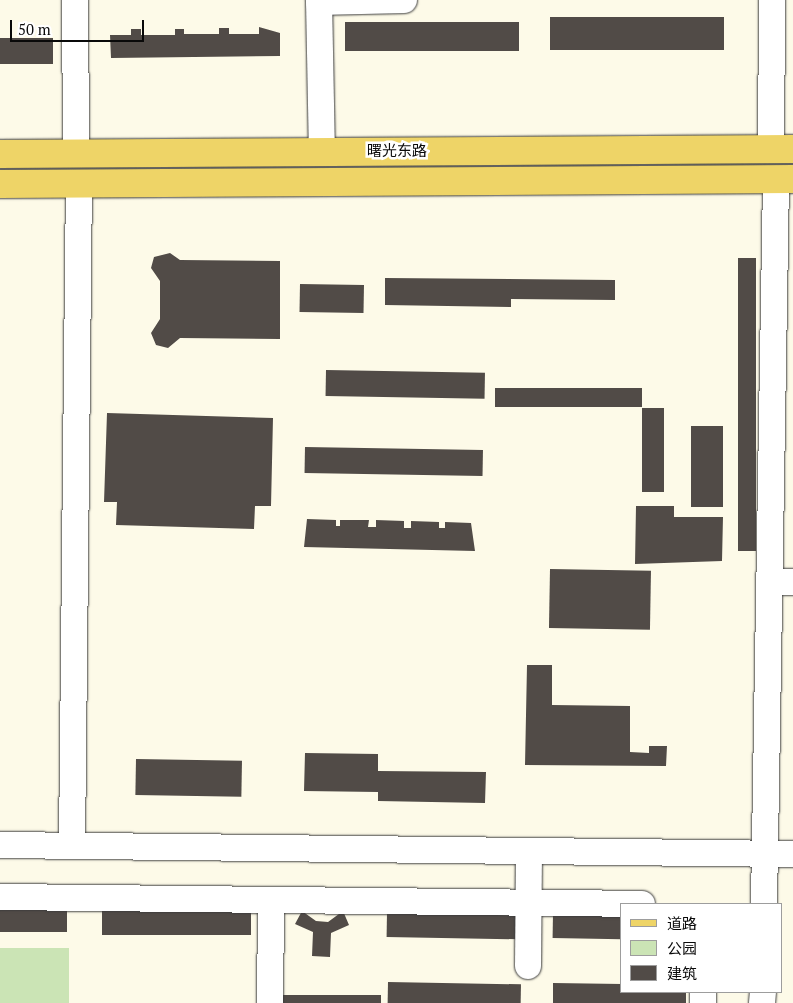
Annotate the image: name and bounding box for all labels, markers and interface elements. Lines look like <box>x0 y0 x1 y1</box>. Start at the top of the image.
scale bar <box>12 10 146 42</box>
text: 50 m <box>18 19 51 39</box>
street label: 曙光东路 <box>367 142 427 160</box>
legend <box>620 903 783 993</box>
text: 道路 <box>667 913 697 933</box>
text: 公园 <box>667 938 697 958</box>
text: 建筑 <box>667 963 697 983</box>

